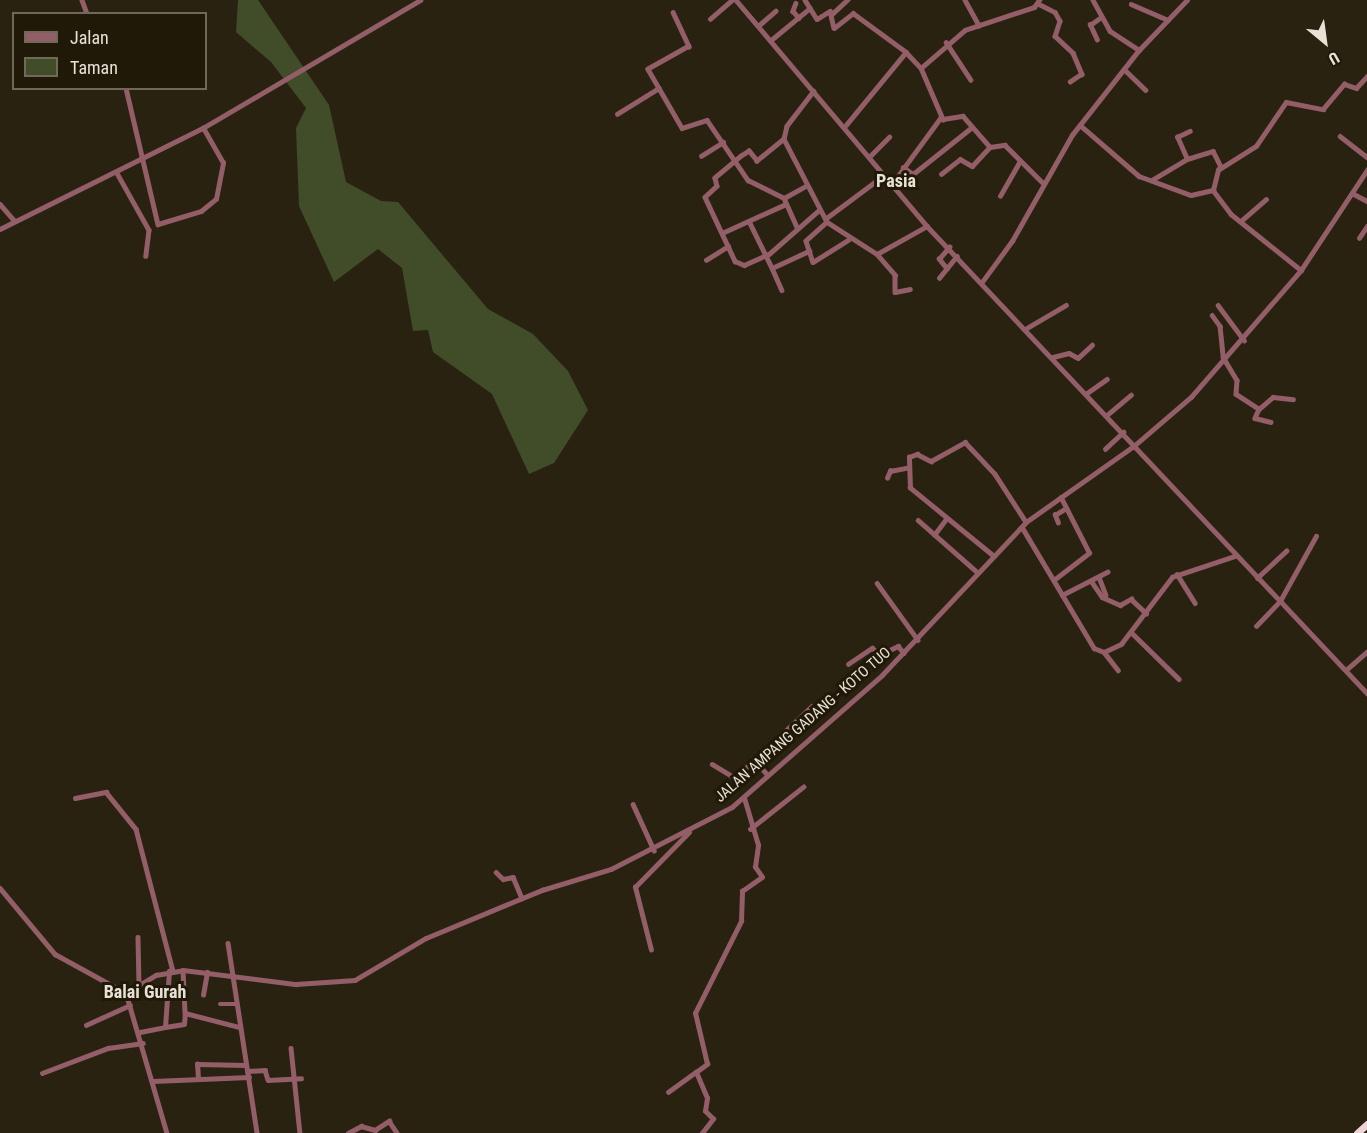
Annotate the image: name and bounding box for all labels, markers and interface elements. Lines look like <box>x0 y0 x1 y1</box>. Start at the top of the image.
legend <box>12 12 207 90</box>
north arrow <box>1295 12 1355 72</box>
text: Jalan <box>70 27 109 48</box>
text: U <box>1325 48 1343 69</box>
text: Taman <box>70 57 118 78</box>
district label: Pasia <box>876 170 916 192</box>
street label: JALAN AMPANG GADANG - KOTO TUO <box>711 644 895 806</box>
district label: Balai Gurah <box>104 981 186 1003</box>

